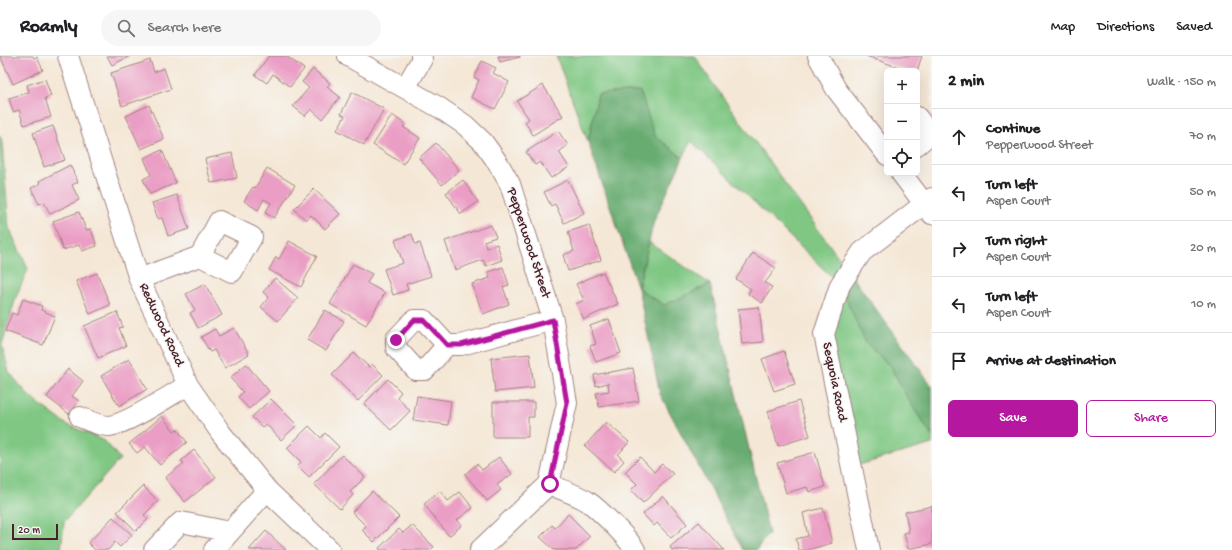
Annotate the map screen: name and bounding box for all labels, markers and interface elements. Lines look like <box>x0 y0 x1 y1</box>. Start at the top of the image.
search box <box>101 10 381 46</box>
text: Roamly <box>20 16 77 39</box>
icon: search <box>115 17 137 39</box>
text: Search here <box>147 19 221 37</box>
text: Map <box>1051 19 1075 36</box>
text: Directions <box>1097 19 1154 36</box>
text: Saved <box>1176 19 1212 36</box>
map controls <box>884 68 920 176</box>
button: + <box>884 68 920 104</box>
text: 2 min <box>948 72 984 92</box>
text: Walk · 150 m <box>1147 75 1216 90</box>
button: − <box>884 104 920 140</box>
text: Continue <box>986 120 1040 138</box>
icon: ahead <box>948 126 970 148</box>
text: 70 m <box>1190 129 1216 144</box>
text: Pepperwood Street <box>986 138 1093 153</box>
button: locate <box>884 140 920 176</box>
text: Turn left <box>986 176 1037 194</box>
icon: left <box>948 182 970 204</box>
street label: Pepperwood Street <box>502 185 554 302</box>
text: 50 m <box>1189 185 1216 200</box>
text: Aspen Court <box>986 194 1051 209</box>
text: Turn right <box>986 232 1046 250</box>
icon: right <box>948 238 970 260</box>
text: 20 m <box>1190 241 1216 256</box>
text: Aspen Court <box>986 250 1051 265</box>
street label: Redwood Road <box>134 281 189 371</box>
text: Turn left <box>986 288 1037 306</box>
icon: left <box>948 294 970 316</box>
text: 10 m <box>1191 297 1216 312</box>
text: Aspen Court <box>986 306 1051 321</box>
route end <box>387 331 405 349</box>
street label: Sequoia Road <box>817 341 851 425</box>
icon: arrive <box>948 350 970 372</box>
text: Arrive at destination <box>986 352 1116 370</box>
button: Save <box>948 400 1078 437</box>
button: Share <box>1086 400 1216 437</box>
route start <box>541 475 559 493</box>
scale bar <box>12 522 58 541</box>
text: 20 m <box>18 525 40 537</box>

